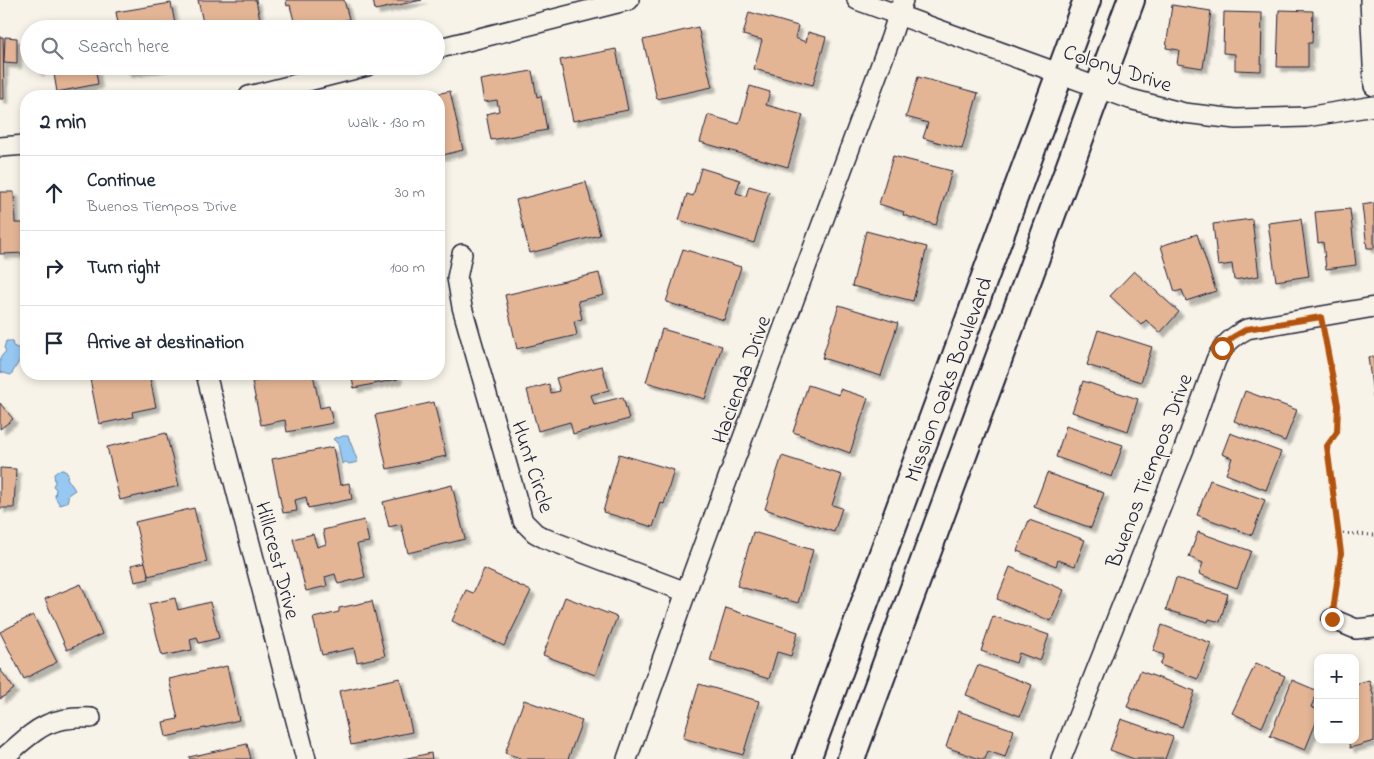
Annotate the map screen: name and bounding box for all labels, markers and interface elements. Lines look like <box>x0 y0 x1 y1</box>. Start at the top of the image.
search box <box>20 20 445 75</box>
icon: search <box>38 34 66 62</box>
text: Search here <box>78 34 169 61</box>
street label: Colony Drive <box>1058 37 1176 103</box>
text: 2 min <box>40 108 86 138</box>
text: Walk · 130 m <box>348 111 425 135</box>
text: Continue <box>87 168 155 195</box>
icon: ahead <box>40 179 68 207</box>
text: 30 m <box>395 181 425 205</box>
text: Buenos Tiempos Drive <box>87 195 237 219</box>
icon: right <box>40 254 68 282</box>
text: Turn right <box>87 255 160 282</box>
text: 100 m <box>390 256 425 280</box>
street label: Mission Oaks Boulevard <box>898 273 1002 487</box>
street label: Hacienda Drive <box>705 311 781 449</box>
icon: arrive <box>40 329 68 357</box>
text: Arrive at destination <box>87 330 244 357</box>
route start <box>1211 337 1234 360</box>
street label: Buenos Tiempos Drive <box>1099 369 1203 574</box>
street label: Hunt Circle <box>501 417 561 517</box>
street label: Hillcrest Drive <box>245 498 307 623</box>
route end <box>1321 608 1344 631</box>
map controls <box>1314 654 1359 744</box>
button: + <box>1314 654 1359 699</box>
button: − <box>1314 699 1359 744</box>

